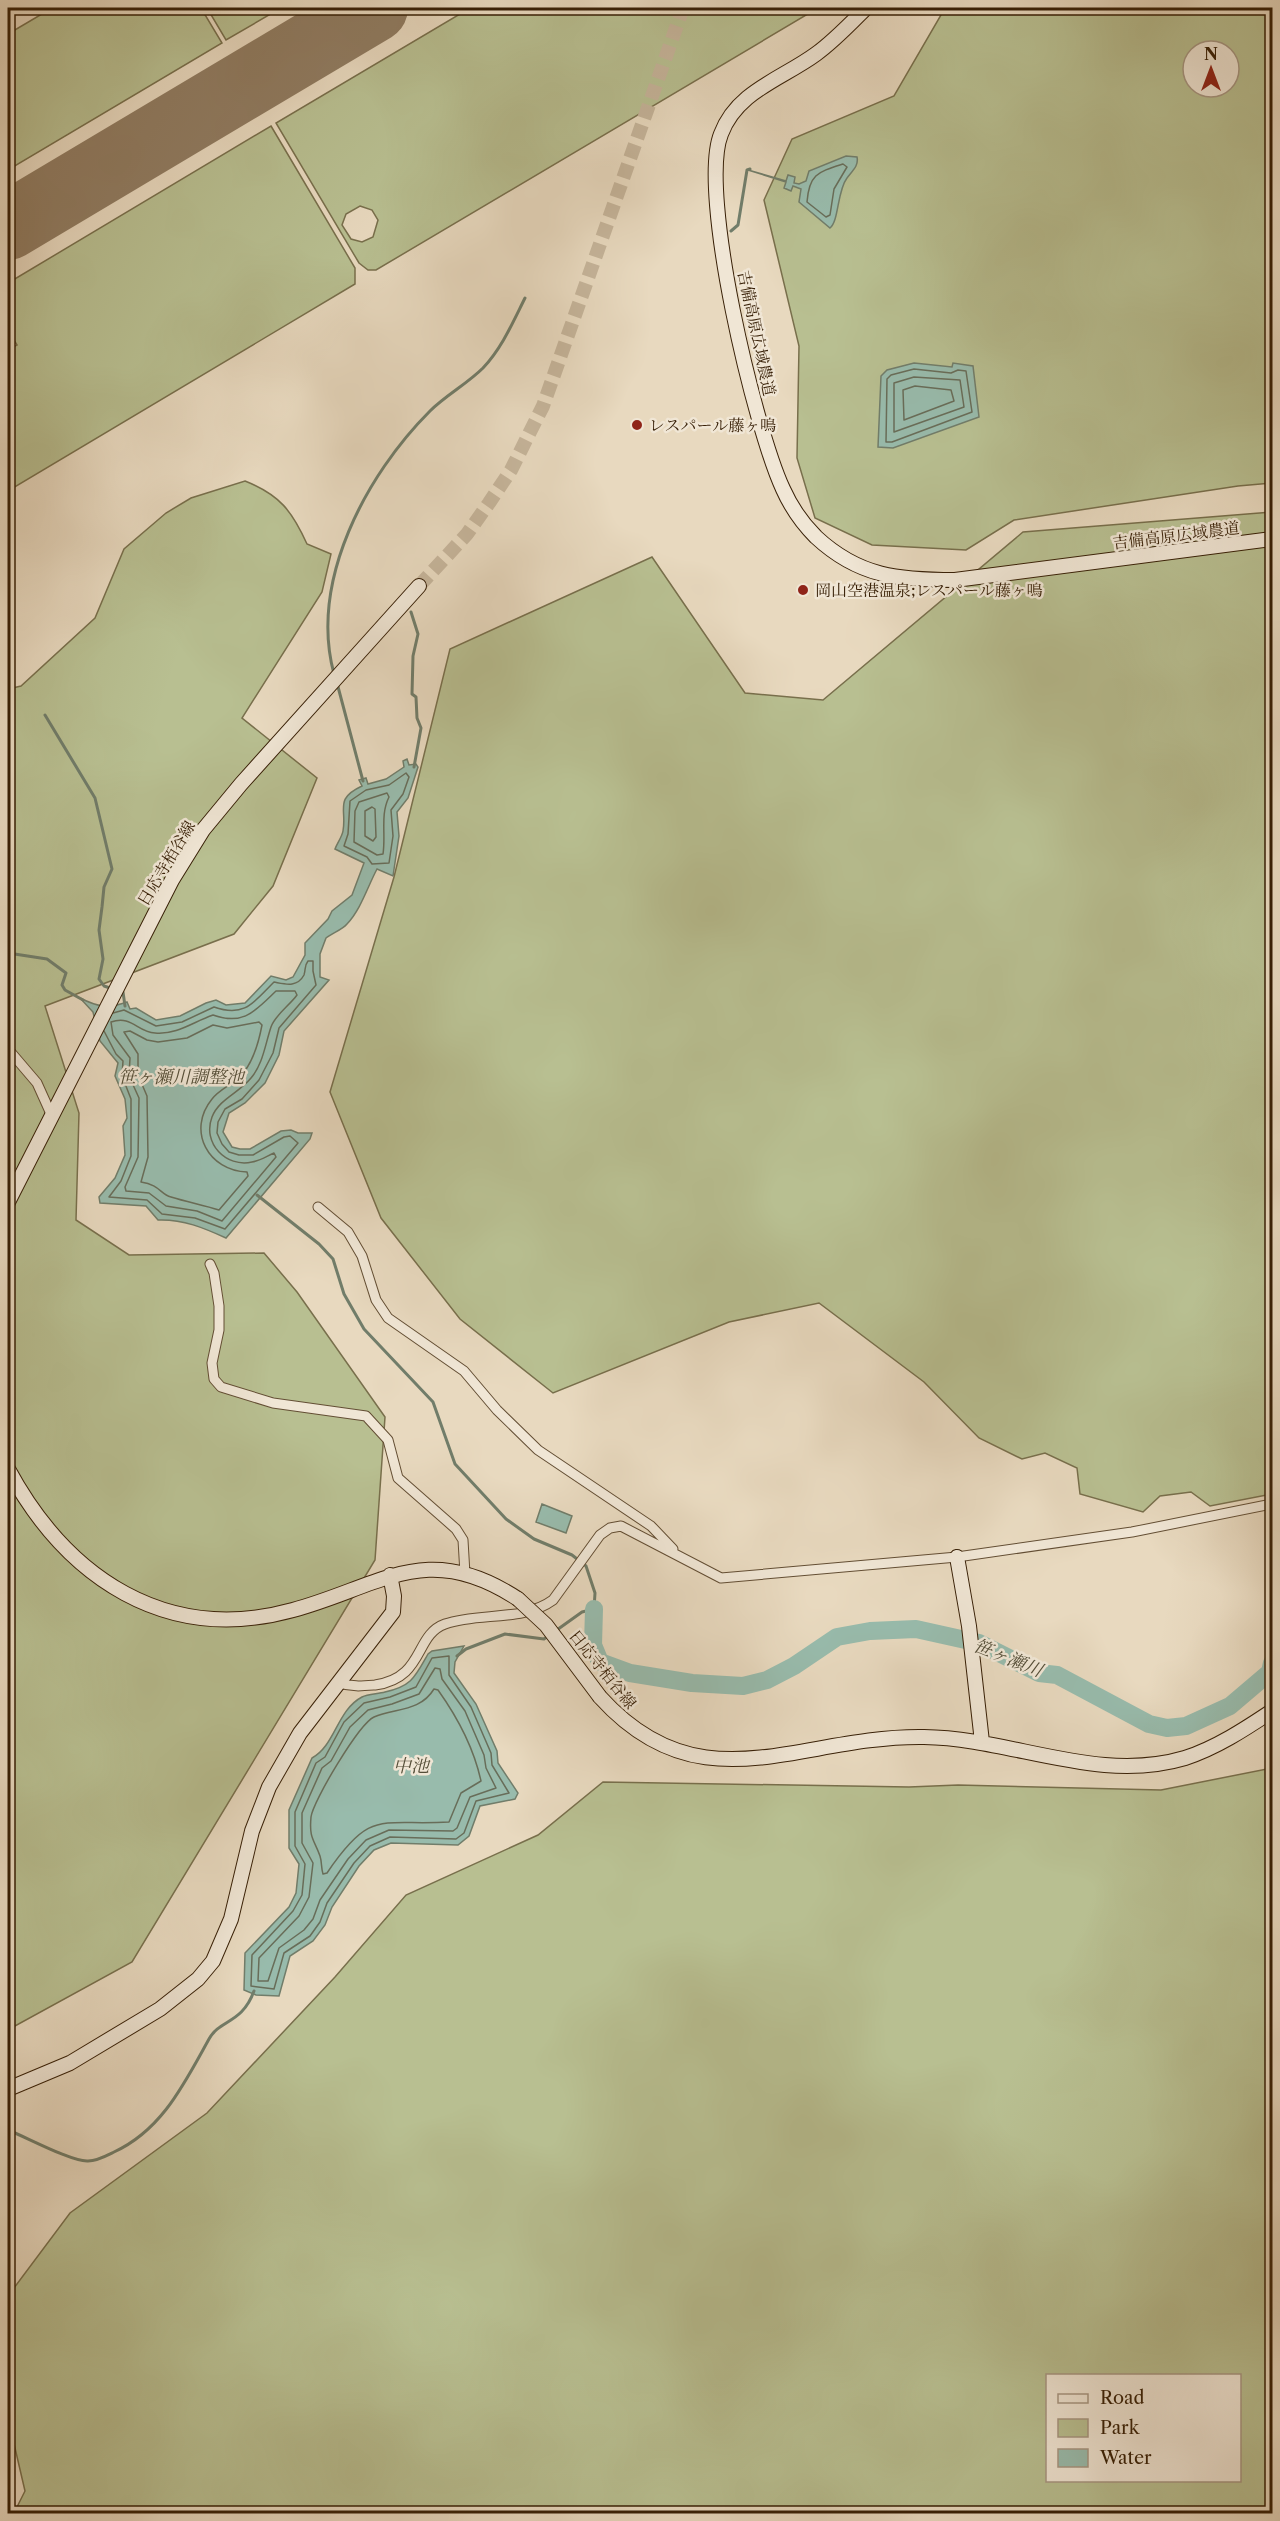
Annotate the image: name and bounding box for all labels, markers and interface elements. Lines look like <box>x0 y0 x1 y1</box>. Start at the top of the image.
north arrow <box>1181 39 1241 99</box>
text: N <box>1204 44 1218 64</box>
street label: 吉備高原広域農道 <box>734 268 780 398</box>
place label: レスパール藤ヶ鳴 <box>649 415 776 435</box>
marker: レスパール藤ヶ鳴 <box>630 418 644 432</box>
street label: 吉備高原広域農道 <box>1111 517 1241 553</box>
place label: 岡山空港温泉;レスパール藤ヶ鳴 <box>815 580 1043 600</box>
marker: 岡山空港温泉;レスパール藤ヶ鳴 <box>796 583 810 597</box>
street label: 日応寺栢谷線 <box>133 817 199 909</box>
water label: 笹ヶ瀬川調整池 <box>118 1066 246 1088</box>
street label: 日応寺栢谷線 <box>565 1625 641 1713</box>
water label: 笹ヶ瀬川 <box>971 1634 1047 1682</box>
water label: 中池 <box>393 1755 431 1777</box>
legend <box>1046 2374 1241 2482</box>
text: Road <box>1100 2387 1145 2409</box>
text: Park <box>1100 2417 1141 2439</box>
text: Water <box>1099 2447 1152 2469</box>

